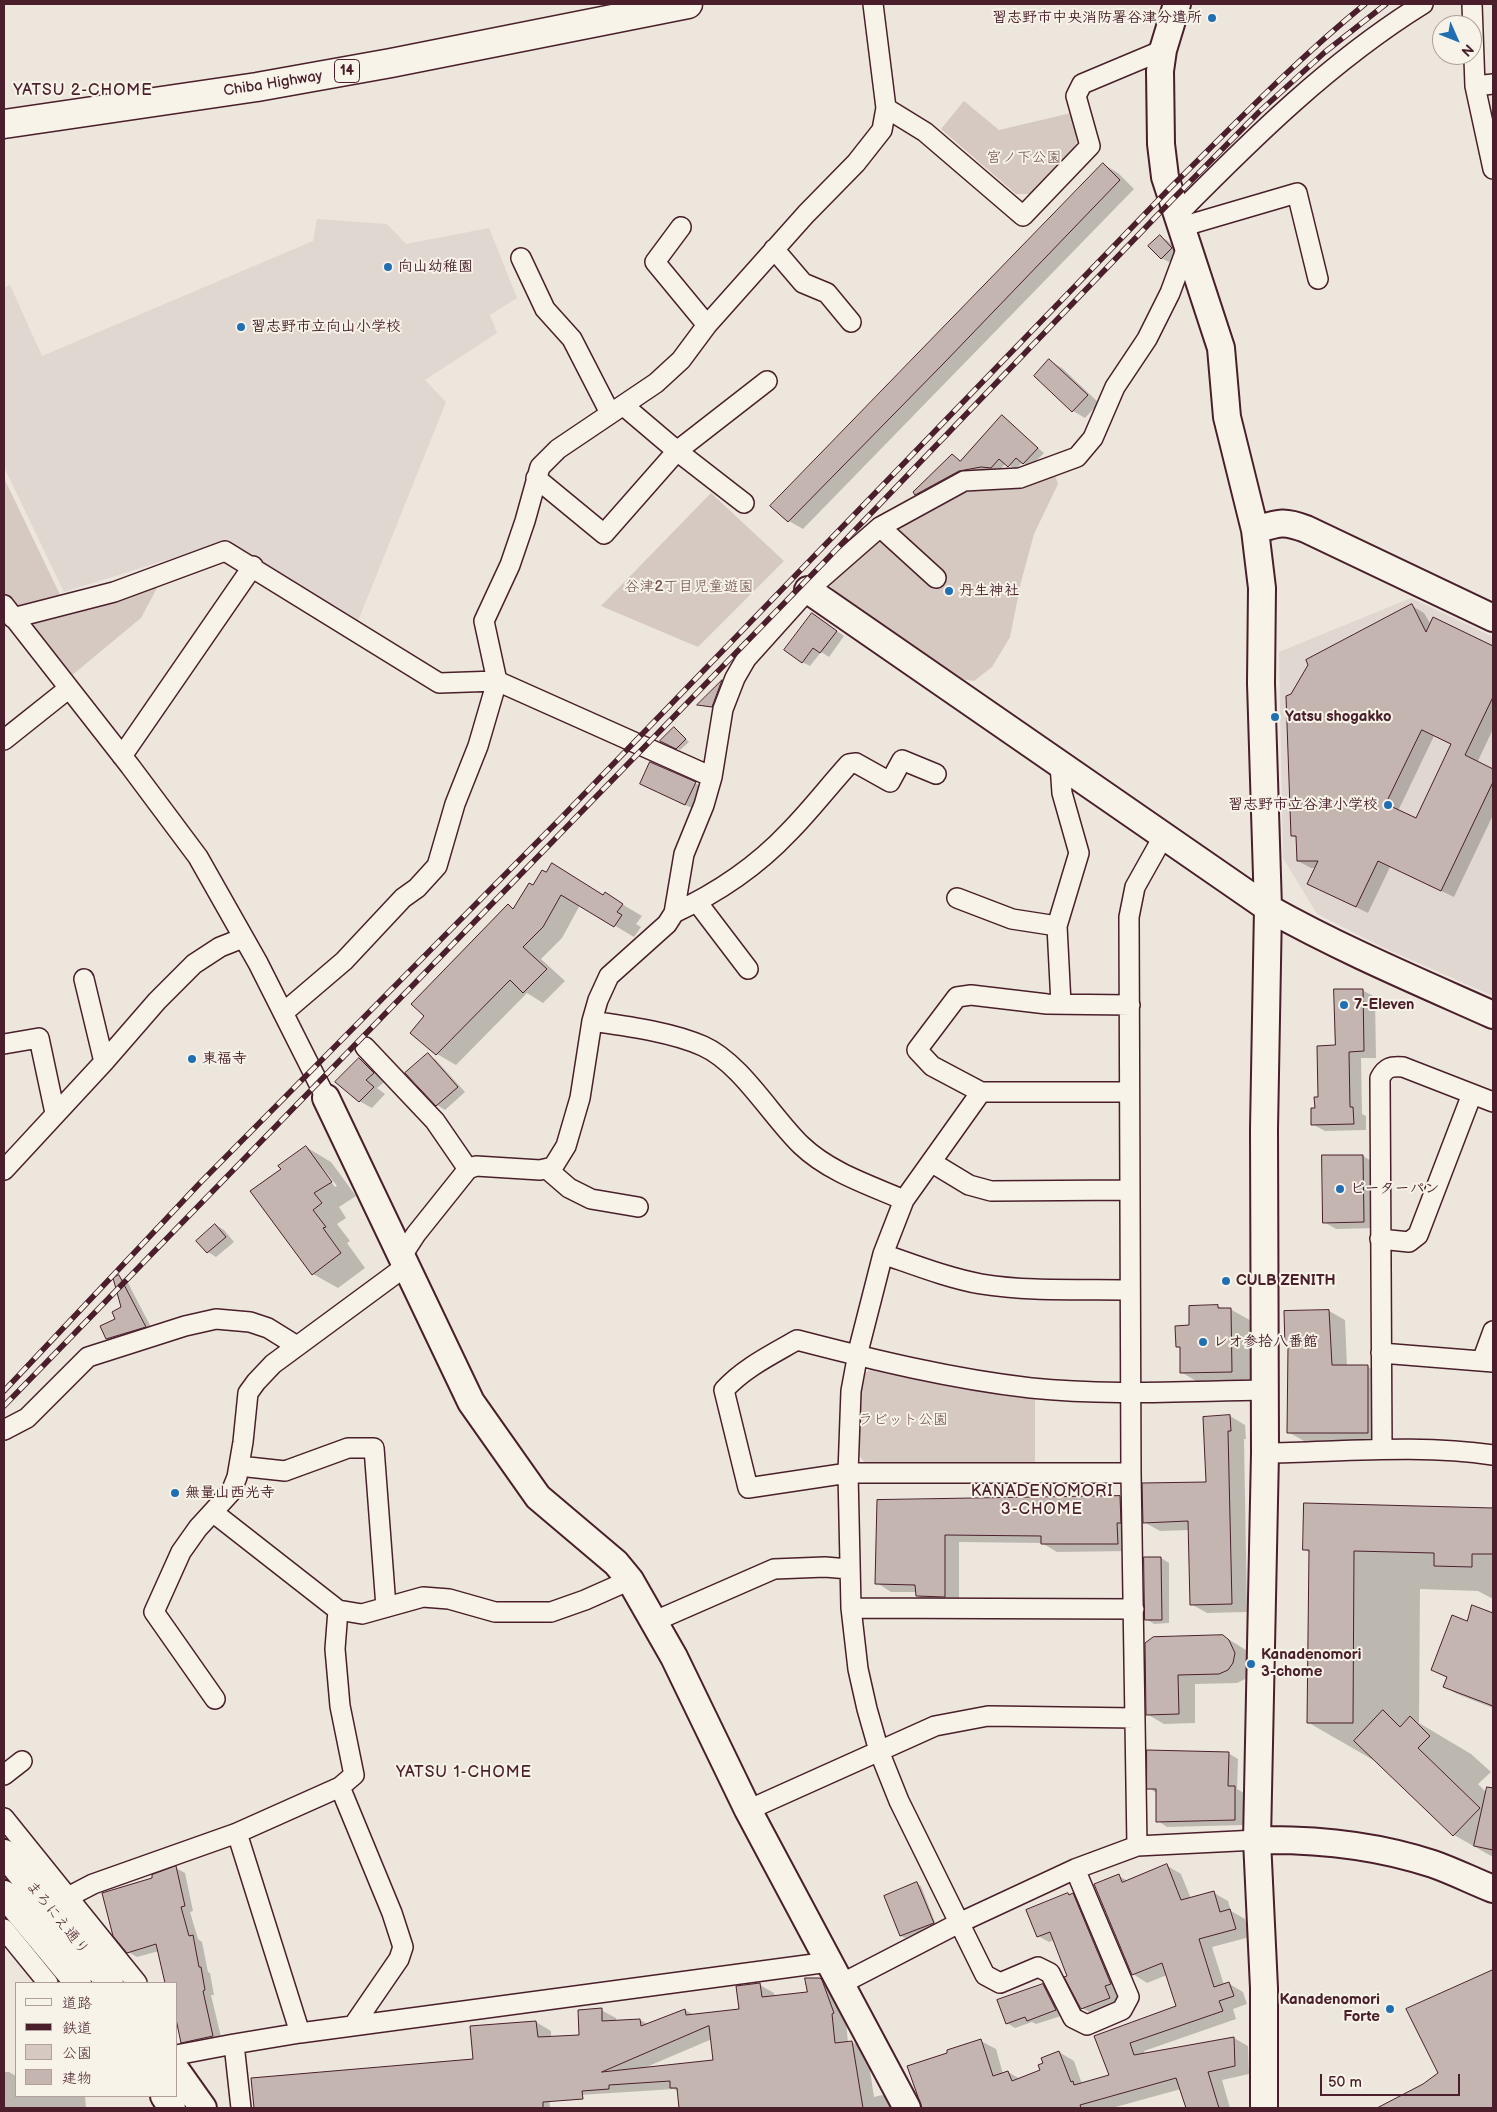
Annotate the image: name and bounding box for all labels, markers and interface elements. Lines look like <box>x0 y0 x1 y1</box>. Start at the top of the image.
place label: 習志野市中央消防署谷津分遣所 <box>992 9 1202 27</box>
marker: 習志野市中央消防署谷津分遣所 <box>1206 12 1218 24</box>
north arrow <box>1432 15 1482 65</box>
text: N <box>1458 40 1477 60</box>
road number: 14 <box>334 59 360 82</box>
street label: Chiba Highway <box>222 67 324 101</box>
district label: YATSU 2-CHOME <box>12 81 154 101</box>
park label: 宮ノ下公園 <box>987 149 1061 167</box>
place label: 向山幼稚園 <box>398 258 473 276</box>
marker: 向山幼稚園 <box>382 261 394 273</box>
place label: 習志野市立向山小学校 <box>251 318 401 336</box>
marker: 習志野市立向山小学校 <box>235 321 247 333</box>
park label: 谷津2丁目児童遊園 <box>625 578 753 596</box>
place label: 丹生神社 <box>959 582 1019 600</box>
marker: 丹生神社 <box>943 585 955 597</box>
place label: Yatsu shogakko <box>1285 708 1391 726</box>
marker: Yatsu shogakko <box>1269 711 1281 723</box>
place label: 習志野市立谷津小学校 <box>1228 796 1378 814</box>
marker: 習志野市立谷津小学校 <box>1382 799 1394 811</box>
place label: 7-Eleven <box>1354 996 1414 1014</box>
marker: 7-Eleven <box>1338 999 1350 1011</box>
place label: 東福寺 <box>202 1050 247 1068</box>
marker: 東福寺 <box>186 1053 198 1065</box>
place label: ピーターパン <box>1350 1180 1439 1198</box>
marker: ピーターパン <box>1334 1183 1346 1195</box>
place label: CULB ZENITH <box>1236 1272 1336 1290</box>
marker: CULB ZENITH <box>1220 1275 1232 1287</box>
place label: レオ参拾八番館 <box>1213 1333 1318 1351</box>
marker: レオ参拾八番館 <box>1197 1336 1209 1348</box>
park label: ラビット公園 <box>858 1411 948 1429</box>
district label: KANADENOMORI 3-CHOME <box>969 1482 1115 1520</box>
place label: 無量山西光寺 <box>185 1484 275 1502</box>
marker: 無量山西光寺 <box>169 1487 181 1499</box>
place label: Kanadenomori 3-chome <box>1261 1646 1361 1681</box>
marker: Kanadenomori 3-chome <box>1245 1658 1257 1670</box>
district label: YATSU 1-CHOME <box>394 1763 534 1783</box>
street label: まろにえ通り <box>22 1877 92 1959</box>
legend <box>15 1982 178 2097</box>
place label: Kanadenomori Forte <box>1280 1991 1380 2026</box>
text: 道路 <box>62 1994 92 2013</box>
marker: Kanadenomori Forte <box>1384 2003 1396 2015</box>
text: 鉄道 <box>62 2019 92 2038</box>
text: 公園 <box>62 2044 92 2063</box>
scale bar <box>1322 2064 1462 2096</box>
text: 建物 <box>62 2069 92 2088</box>
text: 50 m <box>1328 2073 1362 2092</box>

